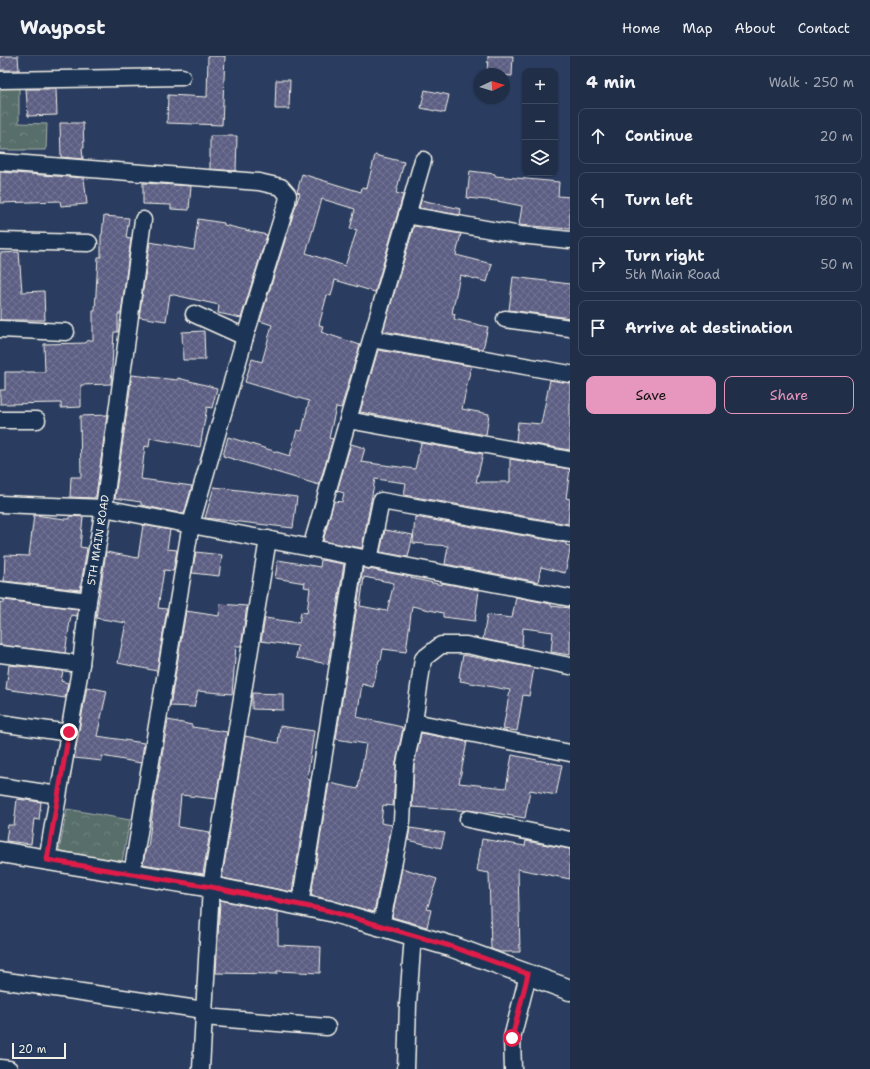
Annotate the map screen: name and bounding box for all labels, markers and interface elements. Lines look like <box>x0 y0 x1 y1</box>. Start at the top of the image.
text: Waypost <box>20 15 105 40</box>
text: Home <box>622 19 661 37</box>
text: Map <box>683 19 713 37</box>
text: About <box>735 19 776 37</box>
text: Contact <box>798 19 850 37</box>
north arrow <box>474 68 510 104</box>
map controls <box>522 68 558 176</box>
button: + <box>522 68 558 104</box>
text: 4 min <box>586 71 636 93</box>
text: Walk · 250 m <box>769 74 854 91</box>
button: − <box>522 104 558 140</box>
icon: ahead <box>587 125 609 147</box>
text: Continue <box>625 126 693 146</box>
text: 20 m <box>820 128 853 145</box>
button: layers <box>522 140 558 176</box>
icon: left <box>587 189 609 211</box>
text: Turn left <box>625 190 693 210</box>
text: 180 m <box>814 192 853 209</box>
text: Turn right <box>625 246 705 266</box>
icon: right <box>587 253 609 275</box>
text: 50 m <box>820 256 853 273</box>
text: 5th Main Road <box>625 266 720 283</box>
icon: arrive <box>587 317 609 339</box>
text: Arrive at destination <box>625 318 793 338</box>
button: Save <box>586 376 716 414</box>
button: Share <box>724 376 854 414</box>
street label: 5TH MAIN ROAD <box>84 494 113 586</box>
route end <box>60 723 78 741</box>
route start <box>503 1029 521 1047</box>
scale bar <box>12 1041 66 1060</box>
text: 20 m <box>18 1042 46 1057</box>

